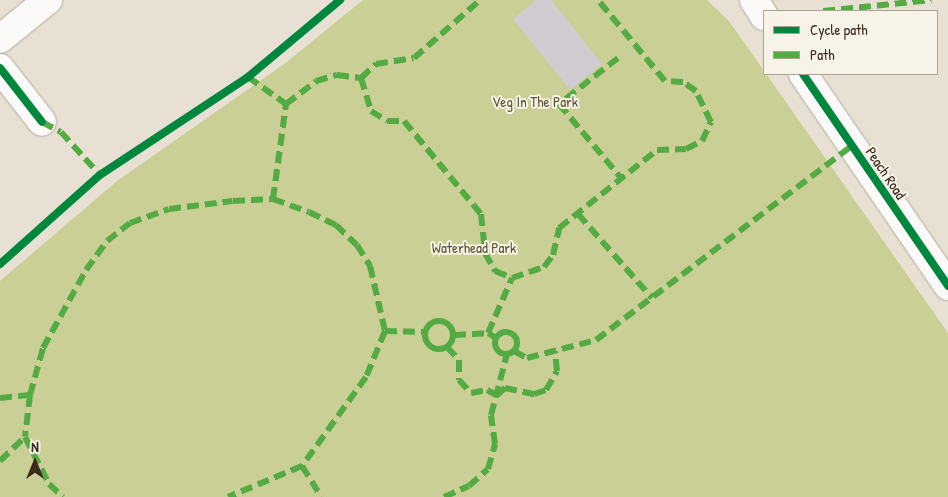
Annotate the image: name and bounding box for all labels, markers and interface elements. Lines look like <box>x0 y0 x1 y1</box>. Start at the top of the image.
legend <box>763 10 938 75</box>
text: Cycle path <box>810 19 868 40</box>
text: Path <box>810 44 835 65</box>
park label: Veg In The Park <box>492 93 578 111</box>
street label: Peach Road <box>862 143 910 203</box>
park label: Waterhead Park <box>432 239 516 257</box>
north arrow <box>10 437 60 487</box>
text: N <box>31 437 39 456</box>

